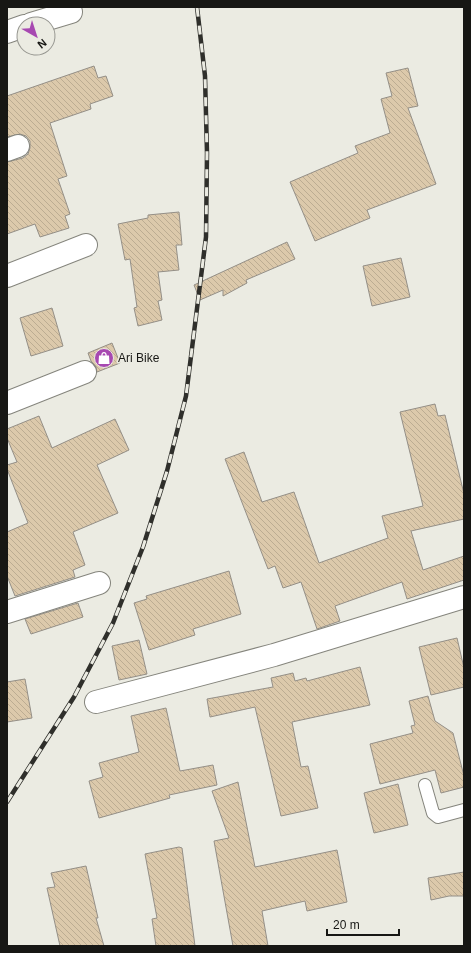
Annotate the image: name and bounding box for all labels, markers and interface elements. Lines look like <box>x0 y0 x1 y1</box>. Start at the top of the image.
north arrow <box>16 16 56 56</box>
text: N <box>35 37 49 51</box>
shop icon: Ari Bike <box>93 347 115 369</box>
place label: Ari Bike <box>118 351 160 365</box>
scale bar <box>327 911 399 937</box>
text: 20 m <box>333 918 360 932</box>

